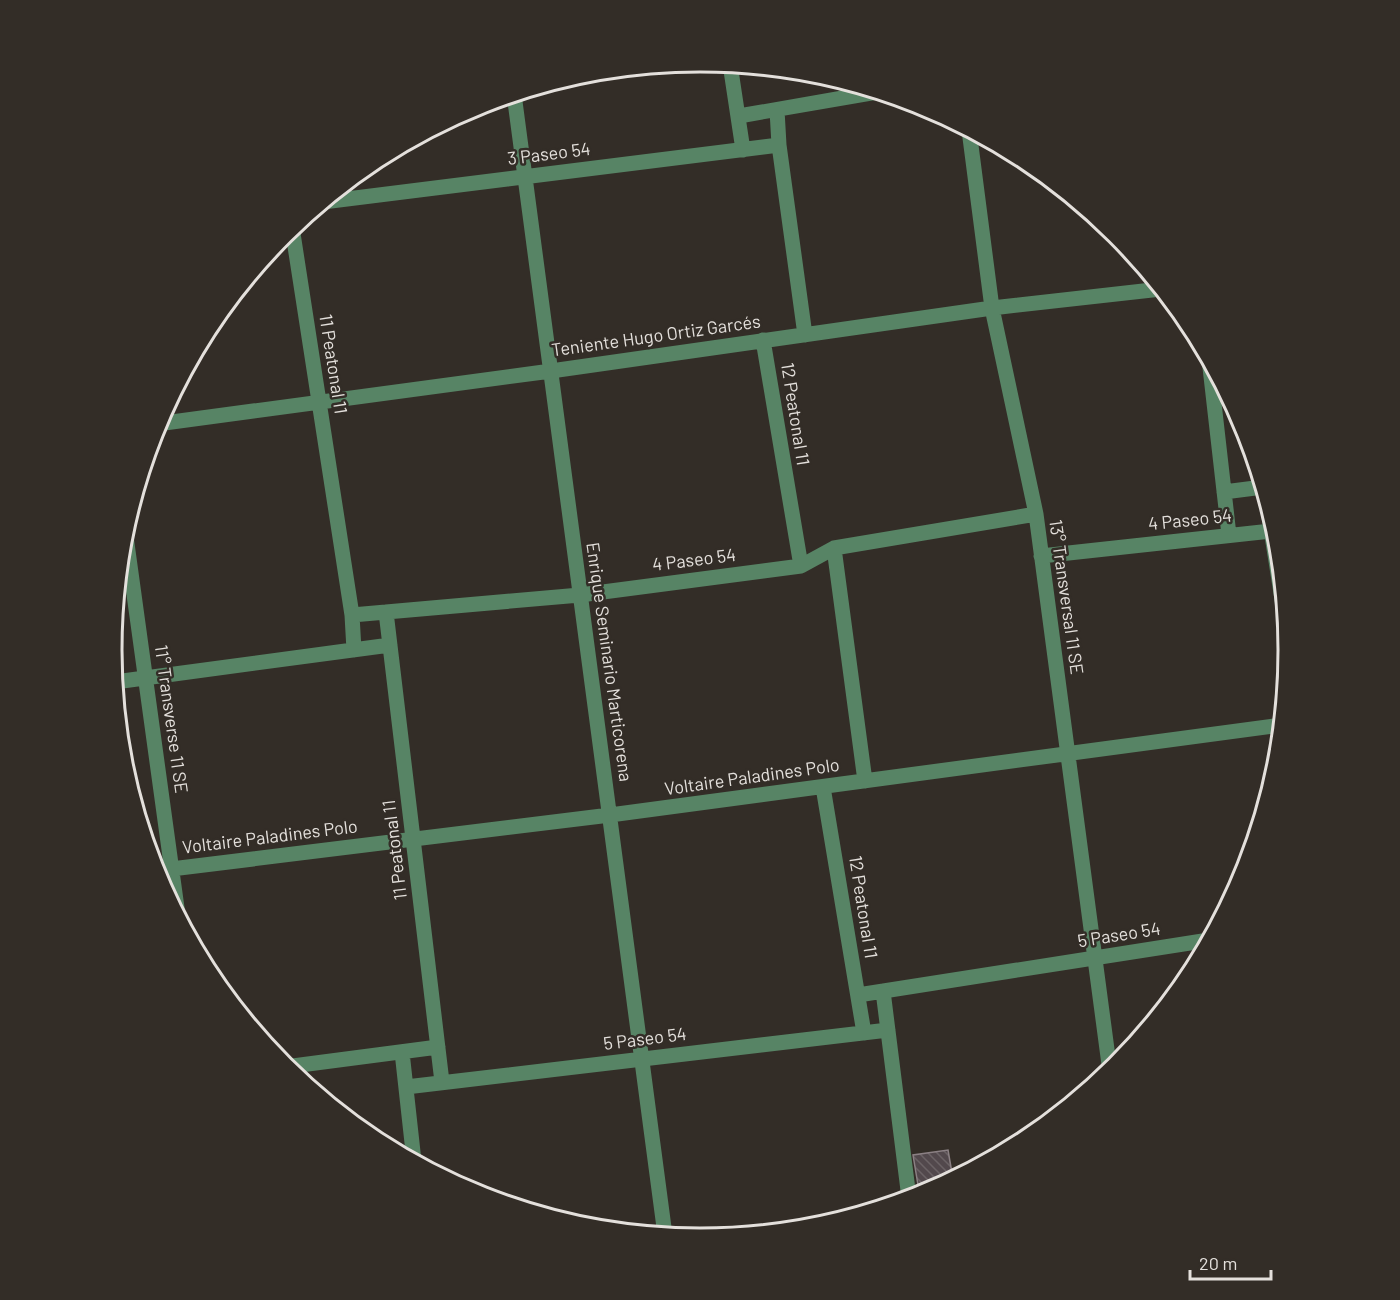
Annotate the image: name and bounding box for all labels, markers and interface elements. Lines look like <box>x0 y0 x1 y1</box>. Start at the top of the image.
street label: 3 Paseo 54 <box>506 137 592 169</box>
street label: Teniente Hugo Ortiz Garcés <box>550 309 762 361</box>
street label: 11 Peatonal 11 <box>315 312 353 415</box>
street label: 12 Peatonal 11 <box>777 361 815 467</box>
street label: 4 Paseo 54 <box>1147 504 1233 534</box>
street label: 13° Transversal 11 SE <box>1045 518 1089 676</box>
street label: Enrique Seminario Marticorena <box>582 541 638 783</box>
street label: 4 Paseo 54 <box>651 543 737 575</box>
street label: 11° Transverse 11 SE <box>151 643 193 795</box>
street label: Voltaire Paladines Polo <box>663 753 841 799</box>
street label: 11 Peatonal 11 <box>377 799 411 901</box>
street label: Voltaire Paladines Polo <box>181 814 359 858</box>
street label: 12 Peatonal 11 <box>845 854 883 960</box>
street label: 5 Paseo 54 <box>1076 917 1162 951</box>
street label: 5 Paseo 54 <box>602 1022 688 1054</box>
scale bar <box>1190 1243 1271 1281</box>
text: 20 m <box>1199 1252 1237 1274</box>

